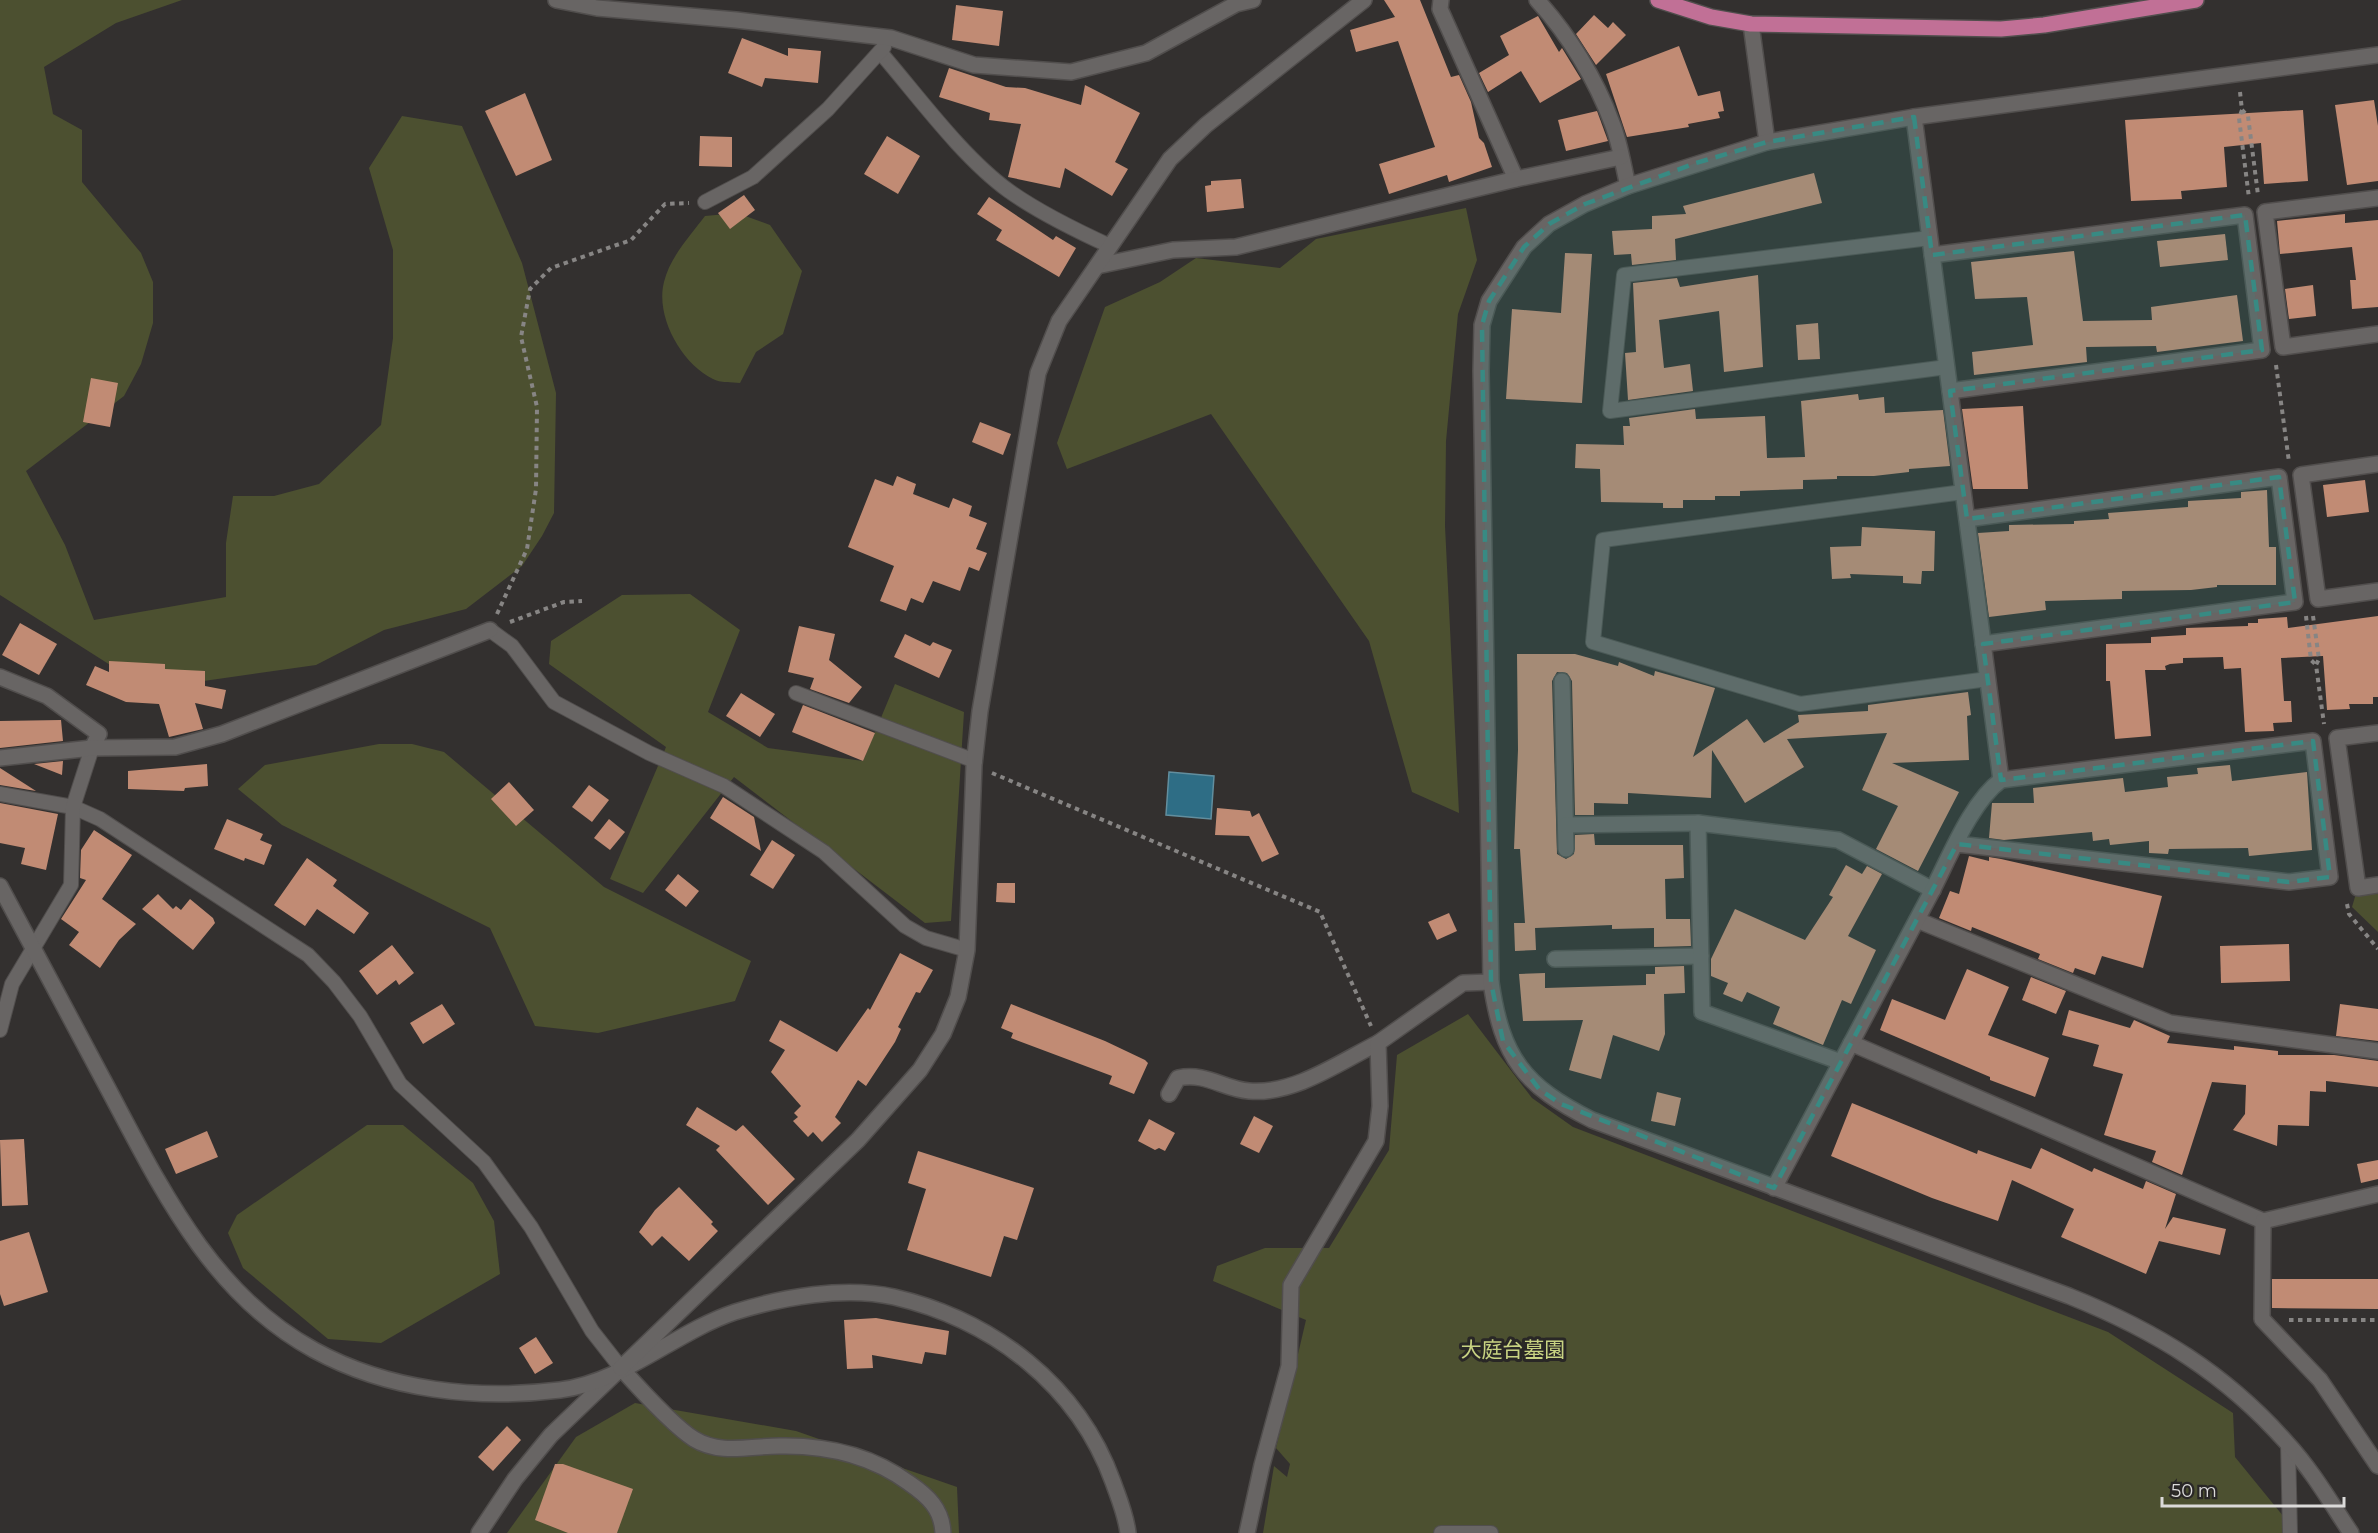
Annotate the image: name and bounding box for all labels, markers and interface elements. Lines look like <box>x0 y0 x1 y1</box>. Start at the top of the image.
park label: 大庭台墓園 <box>1461 1337 1566 1362</box>
scale bar <box>2162 1470 2344 1508</box>
text: 50 m <box>2171 1480 2217 1502</box>

